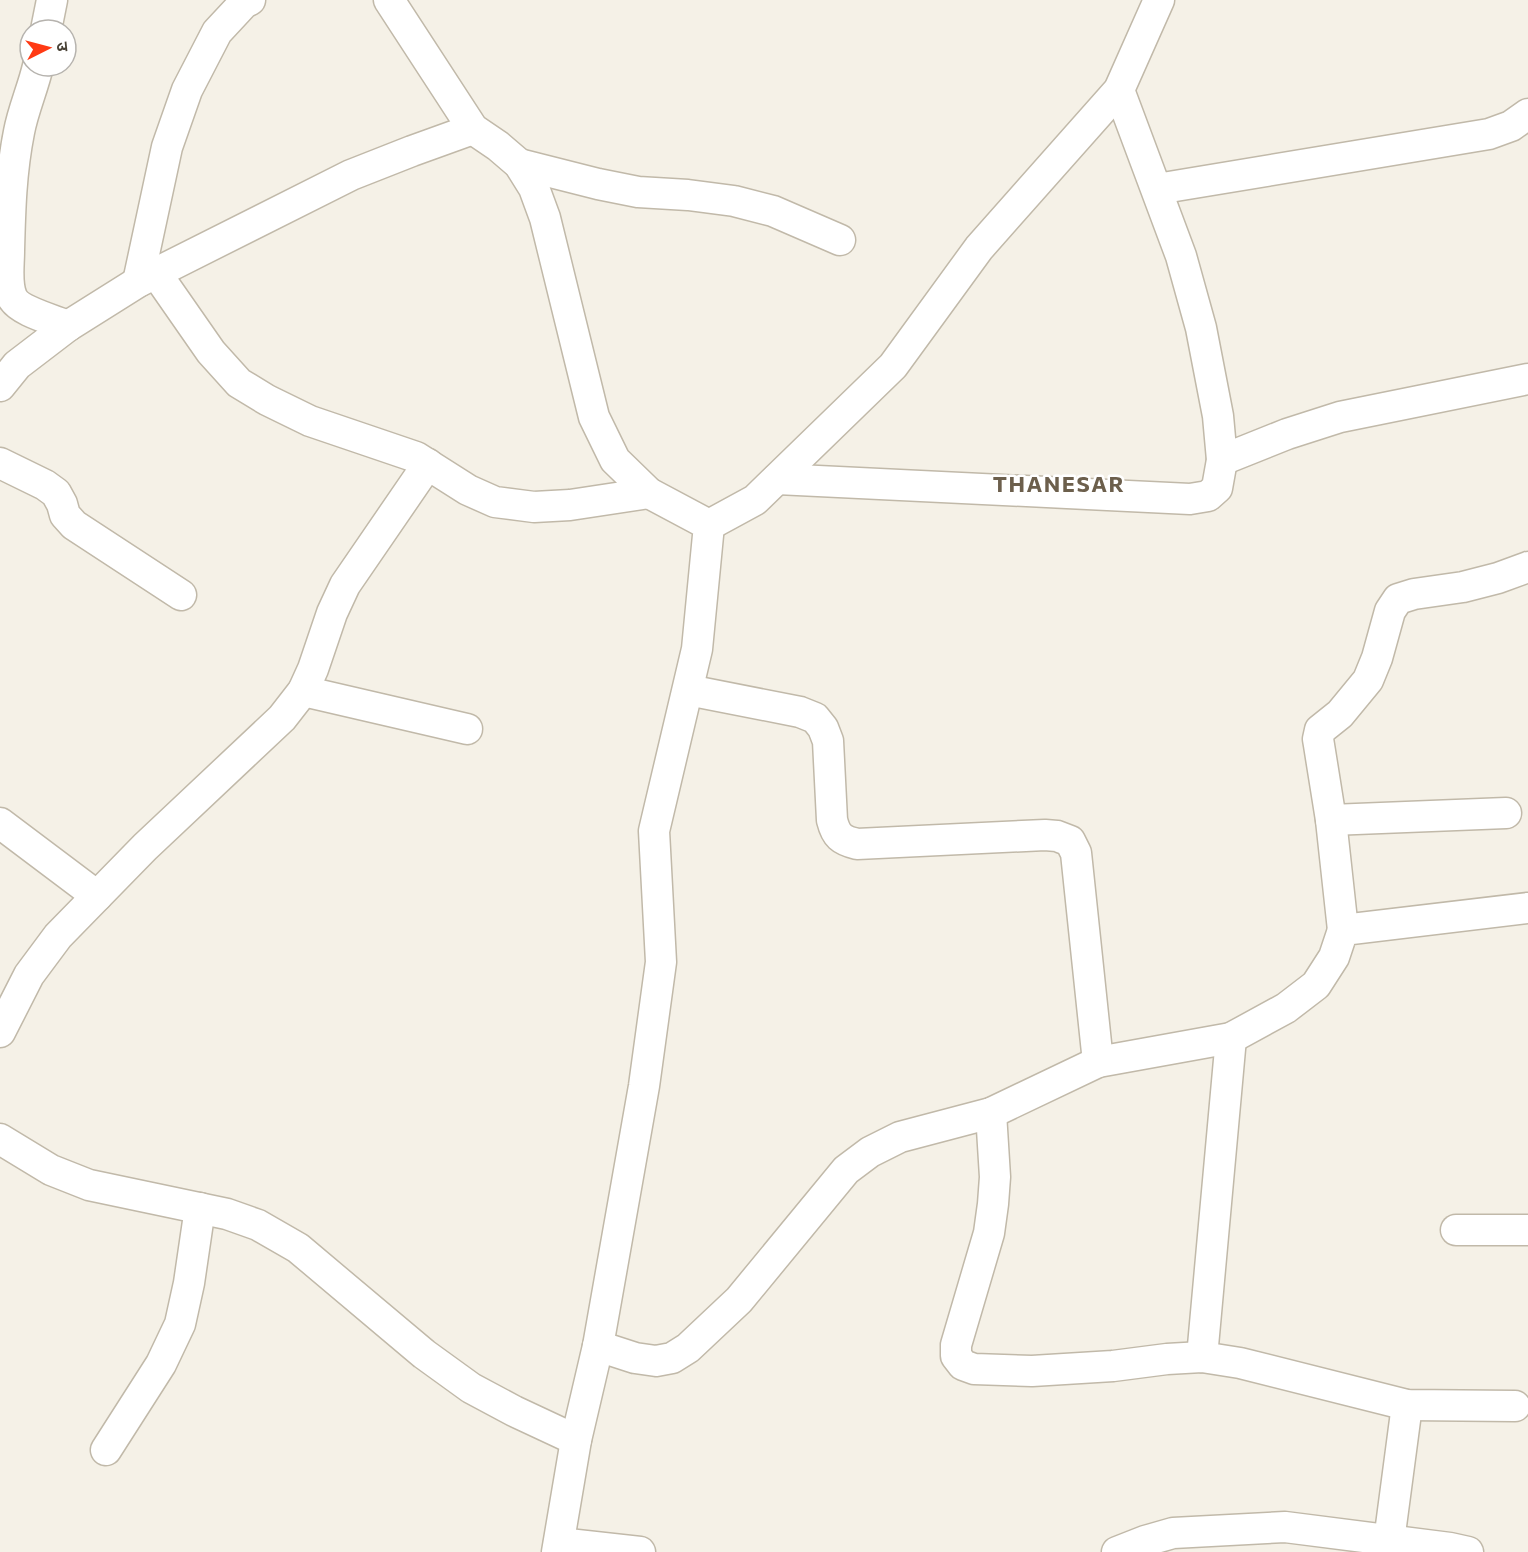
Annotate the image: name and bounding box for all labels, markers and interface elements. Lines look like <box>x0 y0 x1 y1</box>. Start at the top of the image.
north arrow <box>18 18 78 78</box>
text: उ <box>53 41 73 53</box>
district label: THANESAR <box>993 470 1125 497</box>

